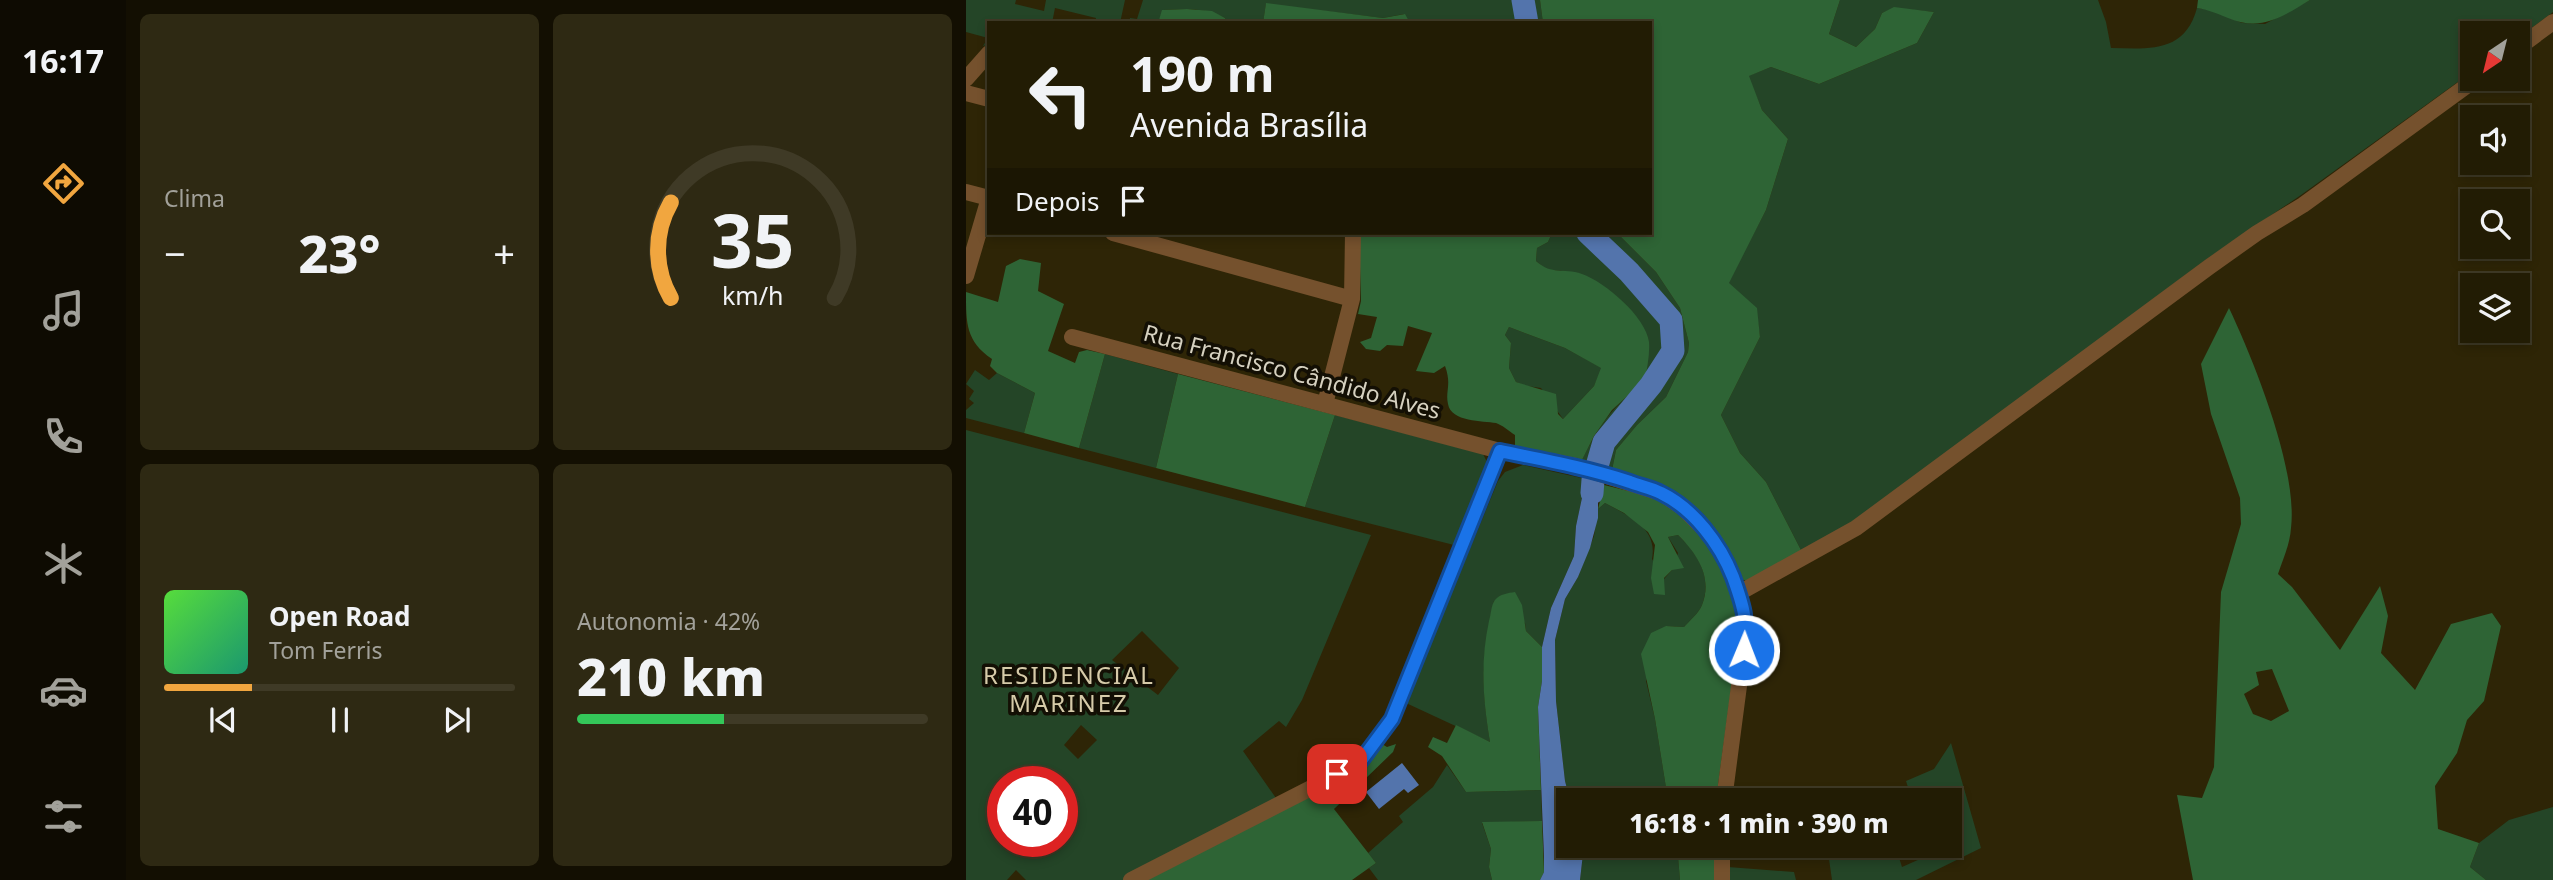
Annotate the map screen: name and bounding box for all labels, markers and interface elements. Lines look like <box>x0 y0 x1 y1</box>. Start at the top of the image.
north arrow <box>2460 21 2530 91</box>
map controls <box>2460 21 2530 343</box>
text: 16:17 <box>22 39 104 82</box>
text: 190 m <box>1130 40 1275 106</box>
icon: left <box>1015 49 1106 140</box>
text: Avenida Brasília <box>1130 103 1368 146</box>
button: sound <box>2460 105 2530 175</box>
icon: directions <box>39 159 88 208</box>
text: Clima <box>164 182 225 214</box>
icon: arrive <box>1114 182 1152 220</box>
text: Depois <box>1015 183 1100 219</box>
button: search <box>2460 189 2530 259</box>
text: 35 <box>711 190 794 289</box>
text: 23° <box>298 217 381 288</box>
text: − <box>164 227 186 279</box>
text: + <box>493 227 515 279</box>
button: layers <box>2460 273 2530 343</box>
text: km/h <box>722 278 783 312</box>
icon: music <box>39 286 88 335</box>
street label: Rua Francisco Cândido Alves <box>1140 316 1444 426</box>
icon: phone <box>39 412 88 461</box>
icon: climate <box>39 539 88 588</box>
text: Open Road <box>269 598 411 634</box>
text: Autonomia · 42% <box>577 605 760 637</box>
position arrow <box>1707 613 1781 687</box>
text: Tom Ferris <box>269 634 382 666</box>
text: 210 km <box>577 640 765 711</box>
district label: RESIDENCIAL MARINEZ <box>983 658 1155 719</box>
icon: car <box>39 666 88 715</box>
icon: previous <box>204 701 242 739</box>
icon: pause <box>321 701 359 739</box>
icon: next <box>438 701 476 739</box>
pin <box>1307 744 1367 804</box>
icon: arrive <box>1318 755 1356 793</box>
speed limit sign: 40 <box>987 766 1078 857</box>
icon: filters <box>39 792 88 841</box>
text: 16:18 · 1 min · 390 m <box>1629 805 1889 841</box>

